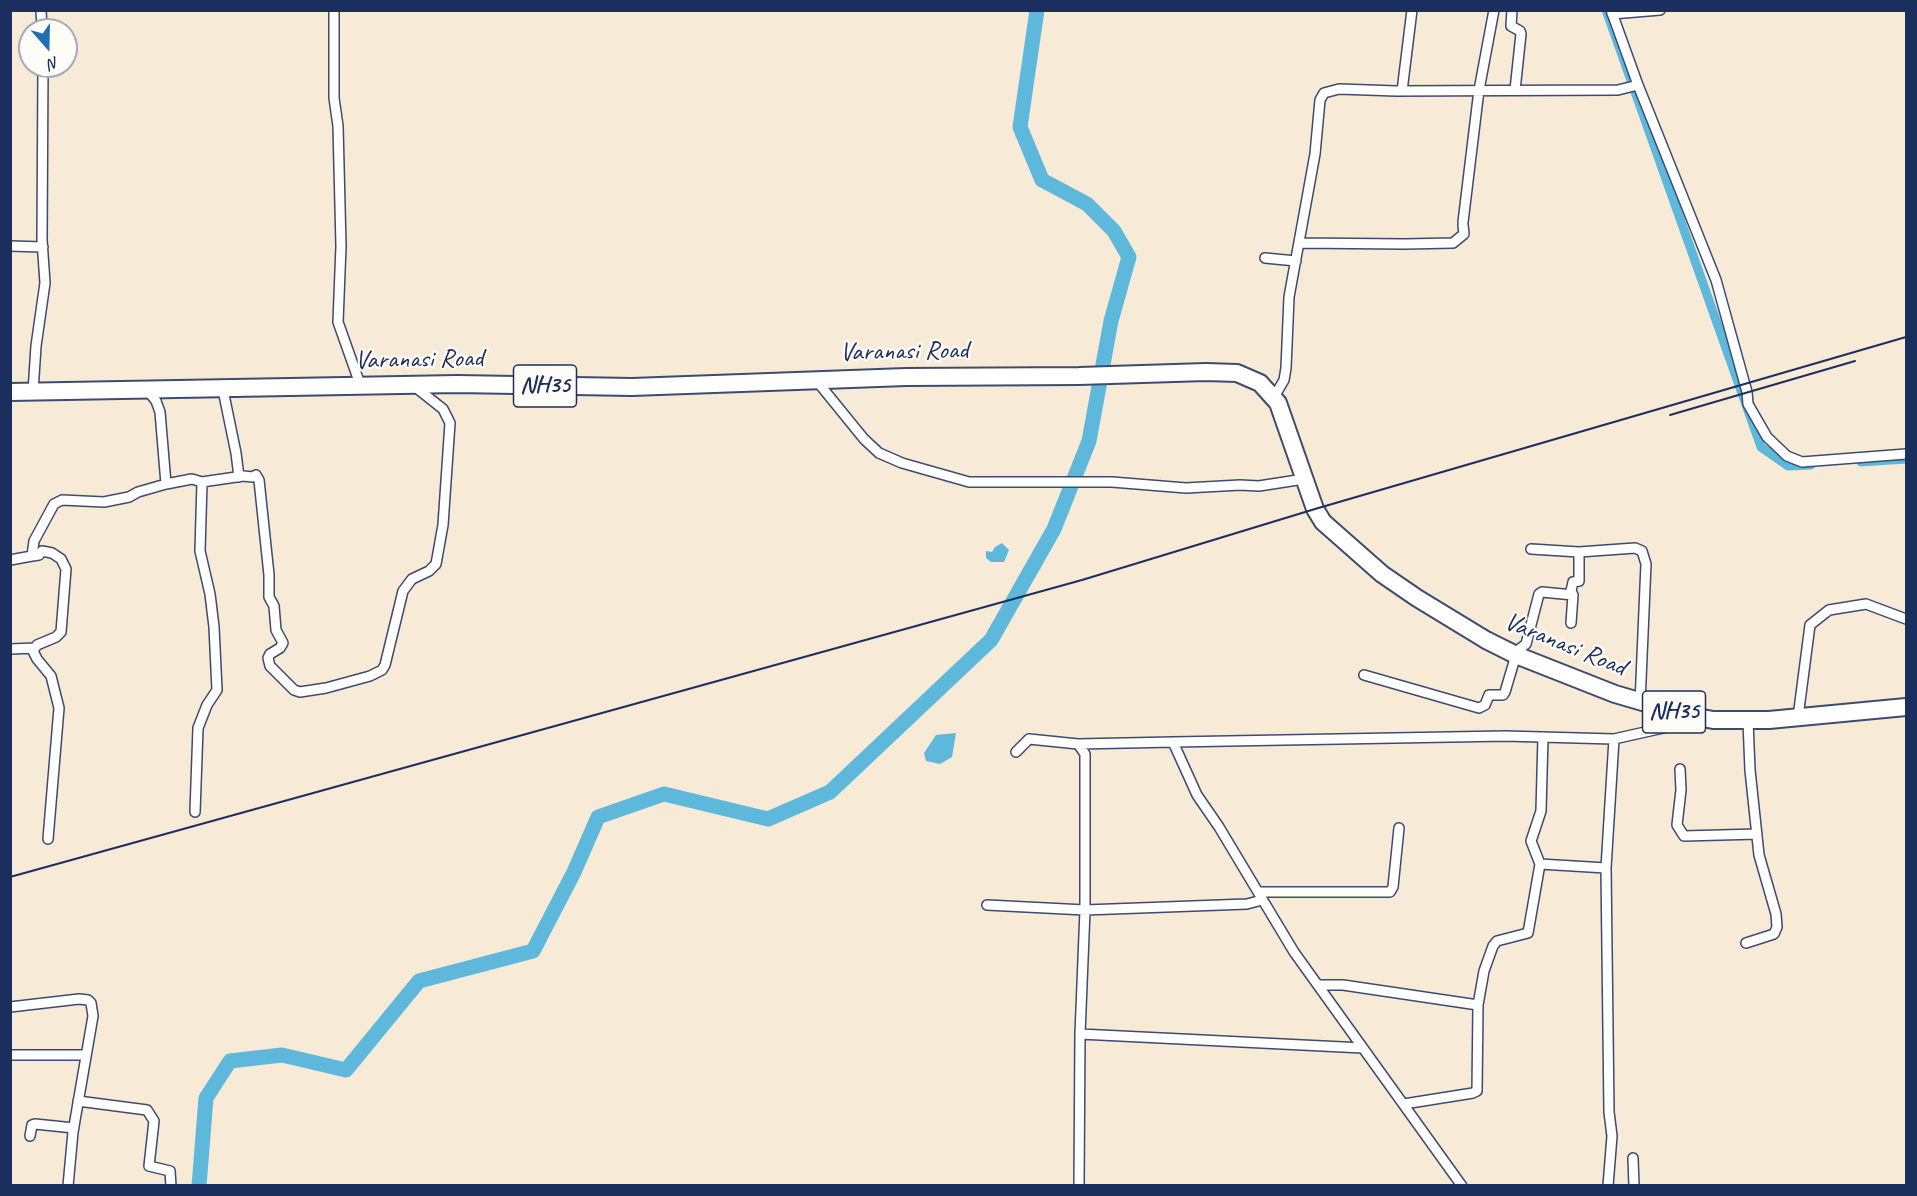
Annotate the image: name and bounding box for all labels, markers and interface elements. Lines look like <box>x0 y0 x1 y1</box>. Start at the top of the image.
north arrow <box>18 18 78 78</box>
text: N <box>45 52 62 74</box>
street label: Varanasi Road <box>839 335 969 369</box>
street label: Varanasi Road <box>354 343 484 377</box>
road number: NH35 <box>514 365 576 407</box>
street label: Varanasi Road <box>1500 606 1630 684</box>
road number: NH35 <box>1642 691 1706 733</box>

